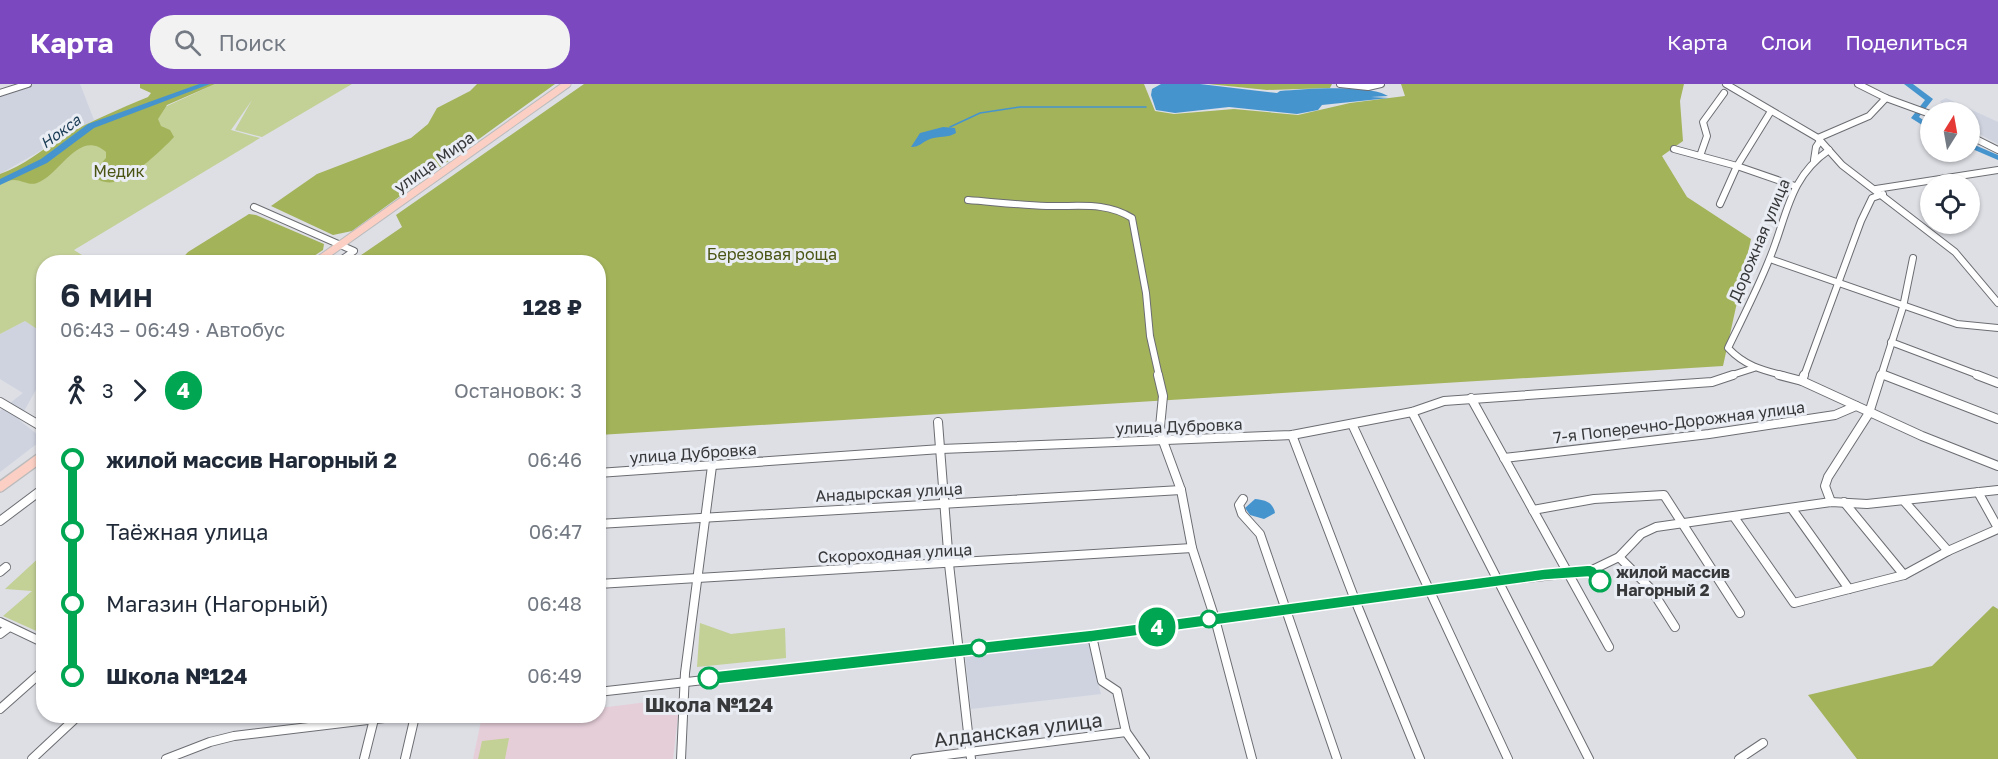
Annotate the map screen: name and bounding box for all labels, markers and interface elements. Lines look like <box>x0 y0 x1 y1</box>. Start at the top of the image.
search box <box>150 15 570 69</box>
text: Карта <box>30 26 114 59</box>
icon: search <box>171 26 204 59</box>
text: Поиск <box>219 29 286 56</box>
text: Карта <box>1667 29 1728 55</box>
text: Слои <box>1761 29 1812 55</box>
text: Поделиться <box>1845 29 1968 55</box>
north arrow <box>1920 102 1980 162</box>
map controls <box>1920 102 1980 234</box>
water label: Нокса <box>36 110 84 152</box>
street label: улица Мира <box>390 127 478 197</box>
park label: Медик <box>93 161 145 181</box>
button: locate <box>1920 174 1980 234</box>
street label: Дорожная улица <box>1724 175 1794 305</box>
park label: Березовая роща <box>707 244 837 264</box>
text: 6 мин <box>60 275 153 314</box>
text: 128 ₽ <box>523 293 582 320</box>
text: 06:43 – 06:49 · Автобус <box>60 317 285 341</box>
icon: walk <box>60 374 93 407</box>
icon: forward <box>123 374 156 407</box>
text: 4 <box>177 377 190 403</box>
text: 3 <box>102 378 114 402</box>
text: Остановок: 3 <box>454 378 582 402</box>
street label: 7-я Поперечно-Дорожная улица <box>1552 397 1806 447</box>
street label: улица Дубровка <box>1115 414 1243 438</box>
street label: улица Дубровка <box>629 439 757 467</box>
text: жилой массив Нагорный 2 <box>106 446 397 473</box>
text: 06:46 <box>527 447 582 471</box>
street label: Анадырская улица <box>815 478 963 506</box>
text: Таёжная улица <box>106 518 268 545</box>
text: 06:47 <box>529 519 582 543</box>
street label: Скороходная улица <box>817 539 973 567</box>
place label: жилой массив Нагорный 2 <box>1616 562 1730 600</box>
marker: жилой массив Нагорный 2 <box>1589 570 1611 592</box>
text: Магазин (Нагорный) <box>106 590 329 617</box>
text: 06:48 <box>527 591 582 615</box>
line badge: 4 <box>1138 608 1176 646</box>
unlabelled marker <box>1200 610 1218 628</box>
text: 4 <box>1150 614 1164 640</box>
unlabelled marker <box>970 639 988 657</box>
text: Школа №124 <box>106 662 248 689</box>
text: 06:49 <box>527 663 582 687</box>
marker: Школа №124 <box>698 667 720 689</box>
place label: Школа №124 <box>645 692 773 716</box>
street label: Алданская улица <box>932 707 1104 751</box>

